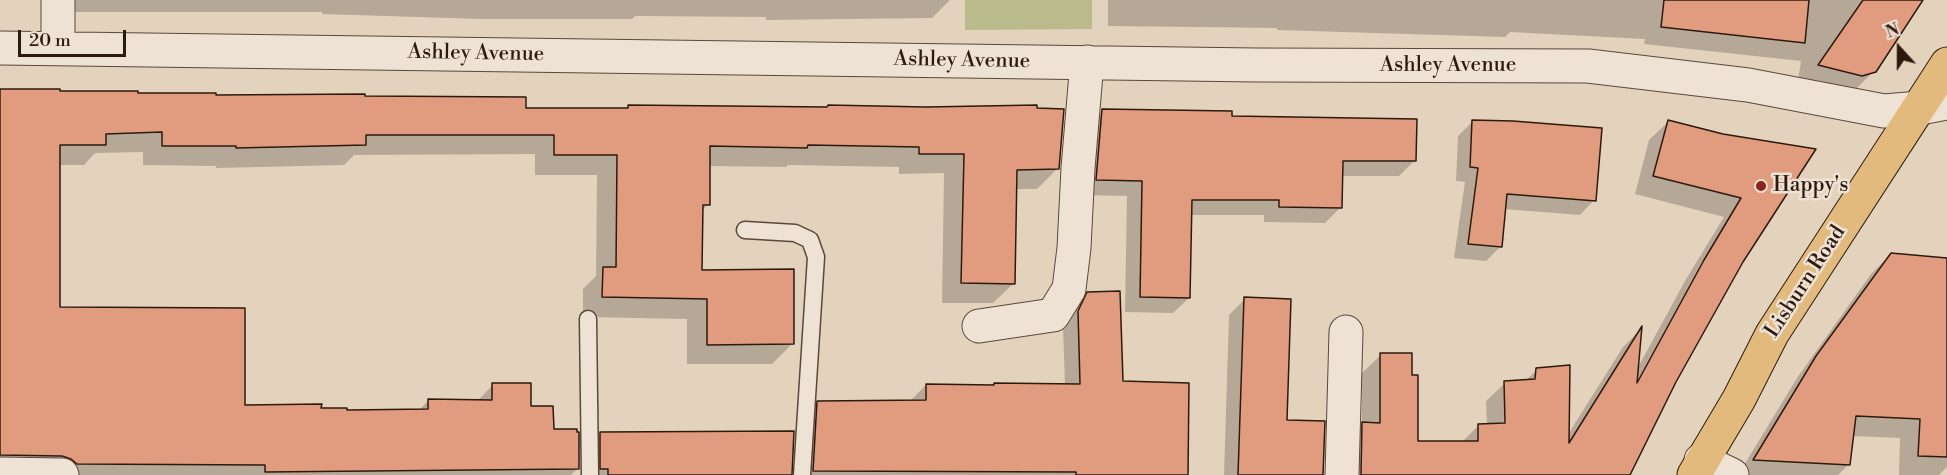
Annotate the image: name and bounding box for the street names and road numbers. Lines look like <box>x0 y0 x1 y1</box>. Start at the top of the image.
street label: Ashley Avenue <box>407 40 545 68</box>
street label: Ashley Avenue <box>893 47 1031 75</box>
street label: Ashley Avenue <box>1380 53 1516 79</box>
street label: Lisburn Road <box>1760 221 1852 343</box>

